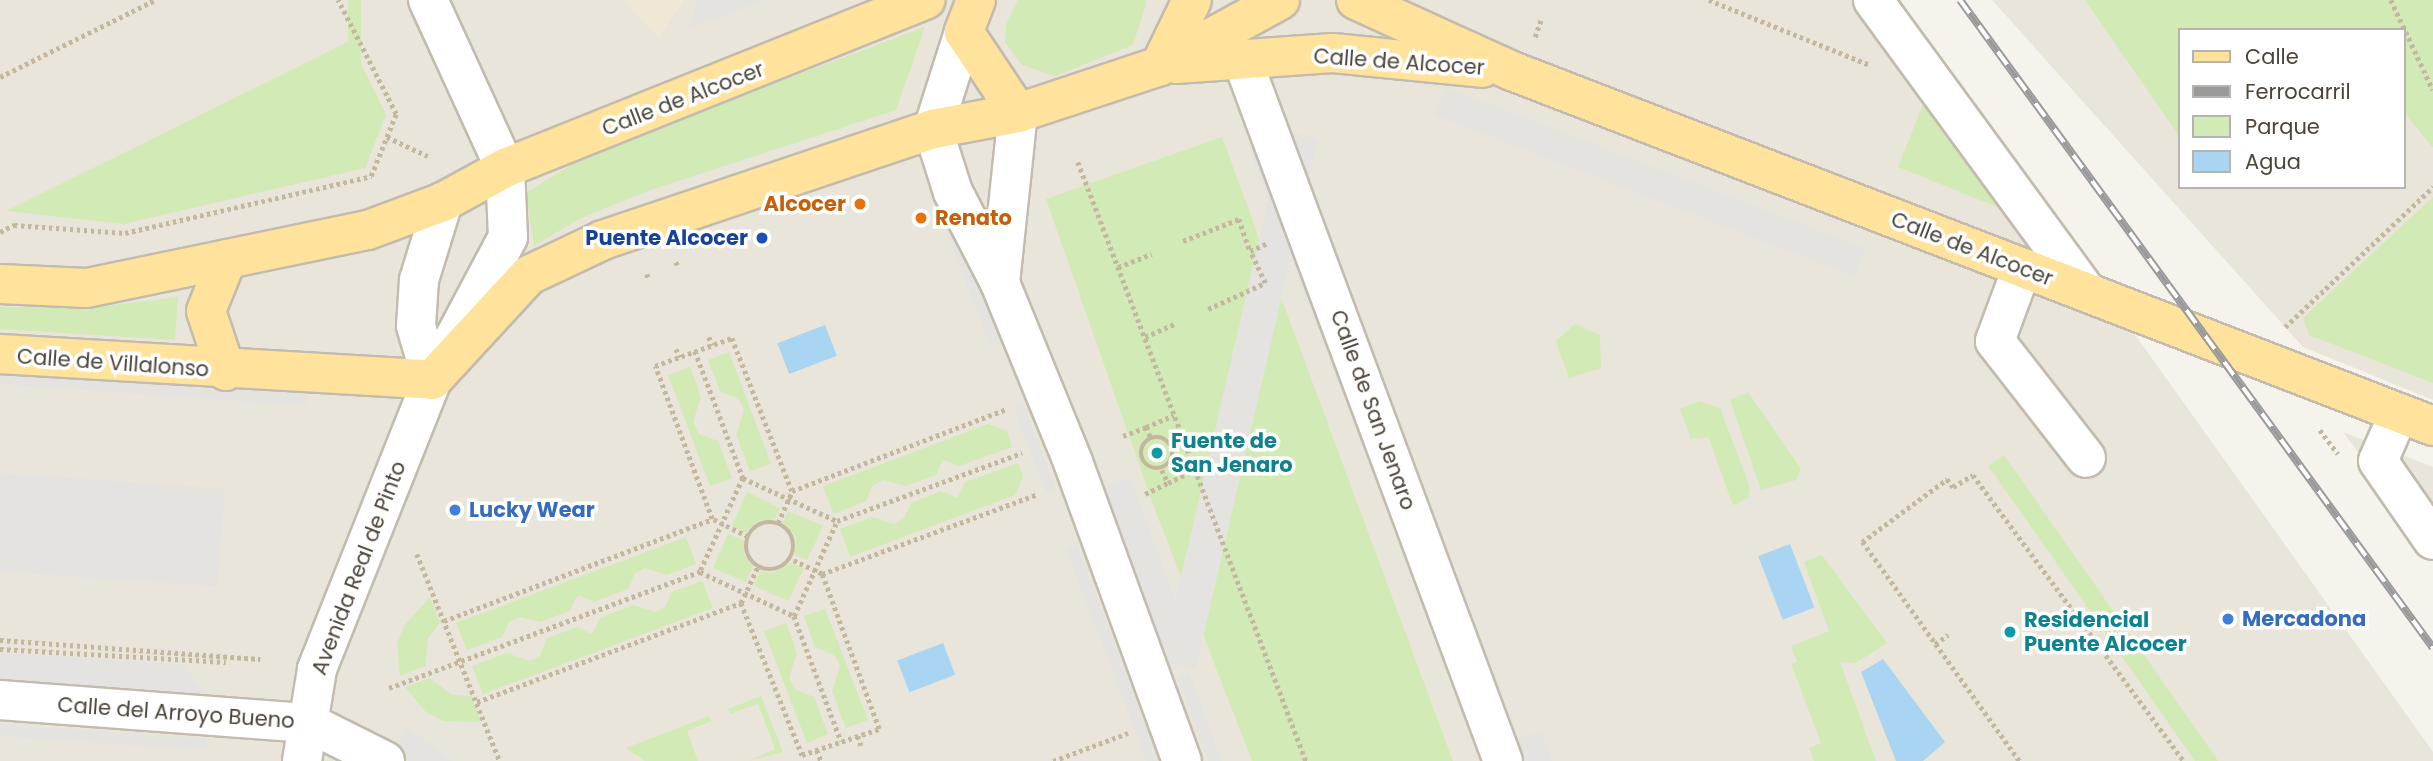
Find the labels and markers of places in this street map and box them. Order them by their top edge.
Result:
place label: Alcocer [764,191,846,217]
marker: Alcocer [852,196,868,212]
place label: Renato [935,205,1012,231]
marker: Renato [913,210,929,226]
place label: Puente Alcocer [585,225,748,251]
marker: Puente Alcocer [754,230,770,246]
place label: Fuente de San Jenaro [1171,428,1293,478]
marker: Fuente de San Jenaro [1149,445,1165,461]
place label: Lucky Wear [469,497,595,523]
marker: Lucky Wear [447,502,463,518]
place label: Mercadona [2242,606,2366,632]
place label: Residencial Puente Alcocer [2024,607,2187,657]
marker: Mercadona [2220,611,2236,627]
marker: Residencial Puente Alcocer [2002,624,2018,640]

